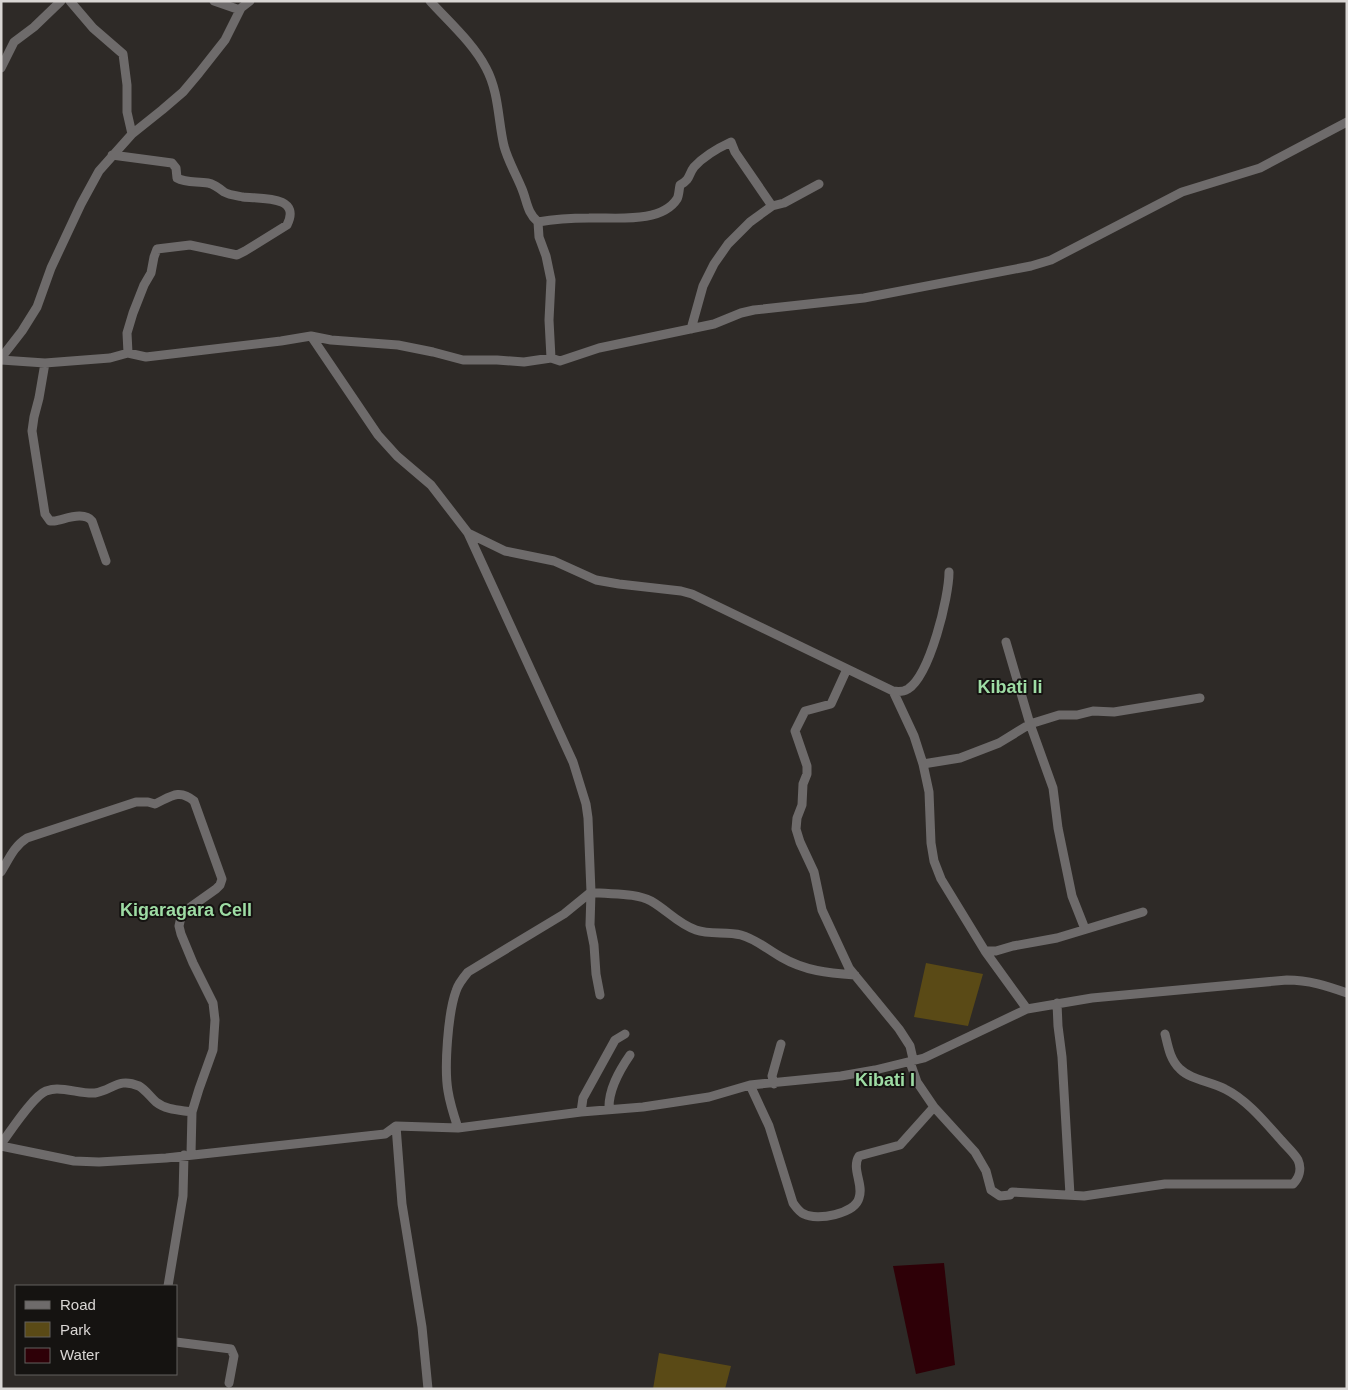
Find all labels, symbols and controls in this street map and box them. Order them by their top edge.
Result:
district label: Kibati Ii [977,677,1043,697]
district label: Kigaragara Cell [120,900,252,920]
district label: Kibati I [855,1070,915,1090]
legend [15,1285,178,1375]
text: Road [60,1296,96,1313]
text: Park [60,1321,91,1338]
text: Water [60,1346,99,1363]

